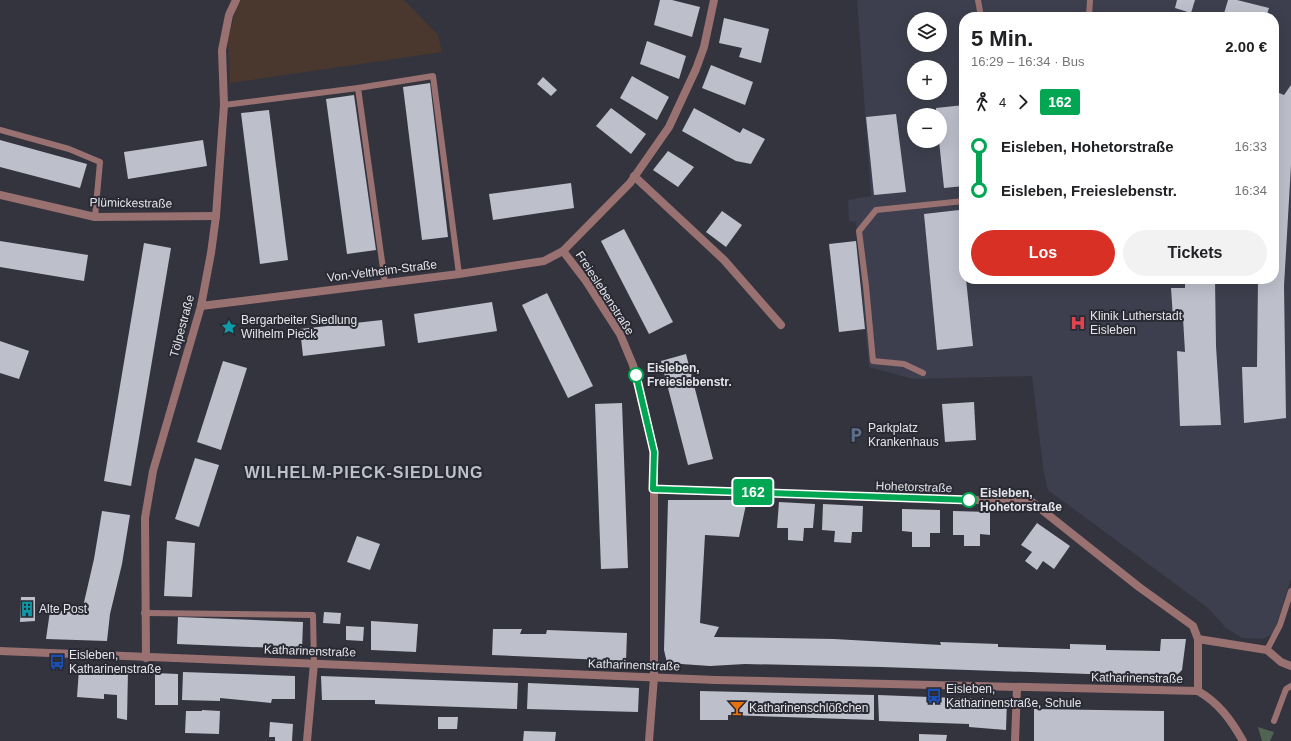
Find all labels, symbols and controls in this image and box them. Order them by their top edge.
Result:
map controls [907,12,947,148]
button: layers [907,12,947,52]
text: 5 Min. [971,26,1033,51]
text: 2.00 € [1225,38,1267,55]
text: 16:29 – 16:34 · Bus [971,54,1084,69]
button: + [907,60,947,100]
icon: walk [971,91,993,113]
icon: forward [1012,91,1034,113]
text: 162 [1048,94,1072,110]
text: 4 [999,95,1006,110]
button: − [907,108,947,148]
text: Eisleben, Hohetorstraße [1001,138,1174,155]
text: 16:33 [1234,139,1267,154]
text: Eisleben, Freieslebenstr. [1001,182,1177,199]
text: 16:34 [1234,183,1267,198]
street label: Plümickestraße [90,195,173,211]
button: Los [971,230,1115,276]
button: Tickets [1123,230,1267,276]
street label: Freieslebenstraße [573,249,637,338]
street label: Von-Veltheim-Straße [326,257,438,285]
street label: Tölpestraße [167,293,197,359]
place label: Klinik Lutherstadt Eisleben [1090,309,1183,337]
place label: Bergarbeiter Siedlung Wilhelm Pieck [241,313,357,341]
hospital icon: Klinik Lutherstadt Eisleben [1069,314,1087,332]
place icon: Bergarbeiter Siedlung Wilhelm Pieck [220,318,238,336]
place label: Eisleben, Freieslebenstr. [647,361,732,389]
marker: Eisleben, Freieslebenstr. [628,367,644,383]
place label: Parkplatz Krankenhaus [868,421,939,449]
parking icon: Parkplatz Krankenhaus [847,426,865,444]
district label: WILHELM-PIECK-SIEDLUNG [245,464,483,481]
line badge: 162 [730,479,776,505]
street label: Hohetorstraße [875,479,953,495]
text: 162 [741,484,765,500]
place label: Eisleben, Hohetorstraße [980,486,1062,514]
marker: Eisleben, Hohetorstraße [961,492,977,508]
building icon: Alte Post [18,600,36,618]
place label: Alte Post [39,602,88,616]
street label: Katharinenstraße [264,642,357,660]
place label: Eisleben, Katharinenstraße [69,648,161,676]
bus stop icon: Eisleben, Katharinenstraße [48,653,66,671]
street label: Katharinenstraße [588,656,681,674]
street label: Katharinenstraße [1091,670,1183,686]
place label: Eisleben, Katharinenstraße, Schule [946,682,1082,710]
bus stop icon: Eisleben, Katharinenstraße, Schule [925,687,943,705]
bar icon: Katharinenschlößchen [728,699,746,717]
place label: Katharinenschlößchen [749,701,868,715]

